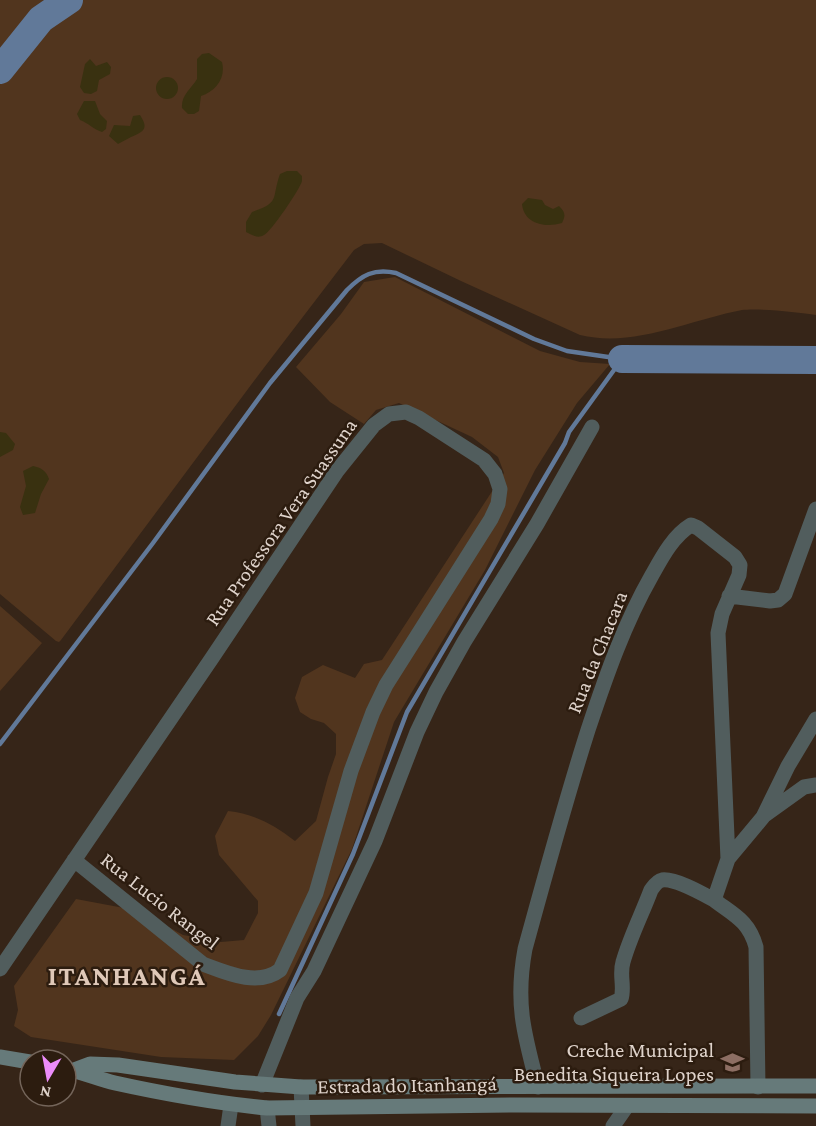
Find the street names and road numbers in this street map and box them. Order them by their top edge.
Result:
street label: Rua Professora Vera Suassuna [200,414,362,630]
street label: Rua da Chacara [562,587,632,717]
street label: Rua Lucio Rangel [96,847,224,955]
street label: Estrada do Itanhangá [317,1071,497,1099]

